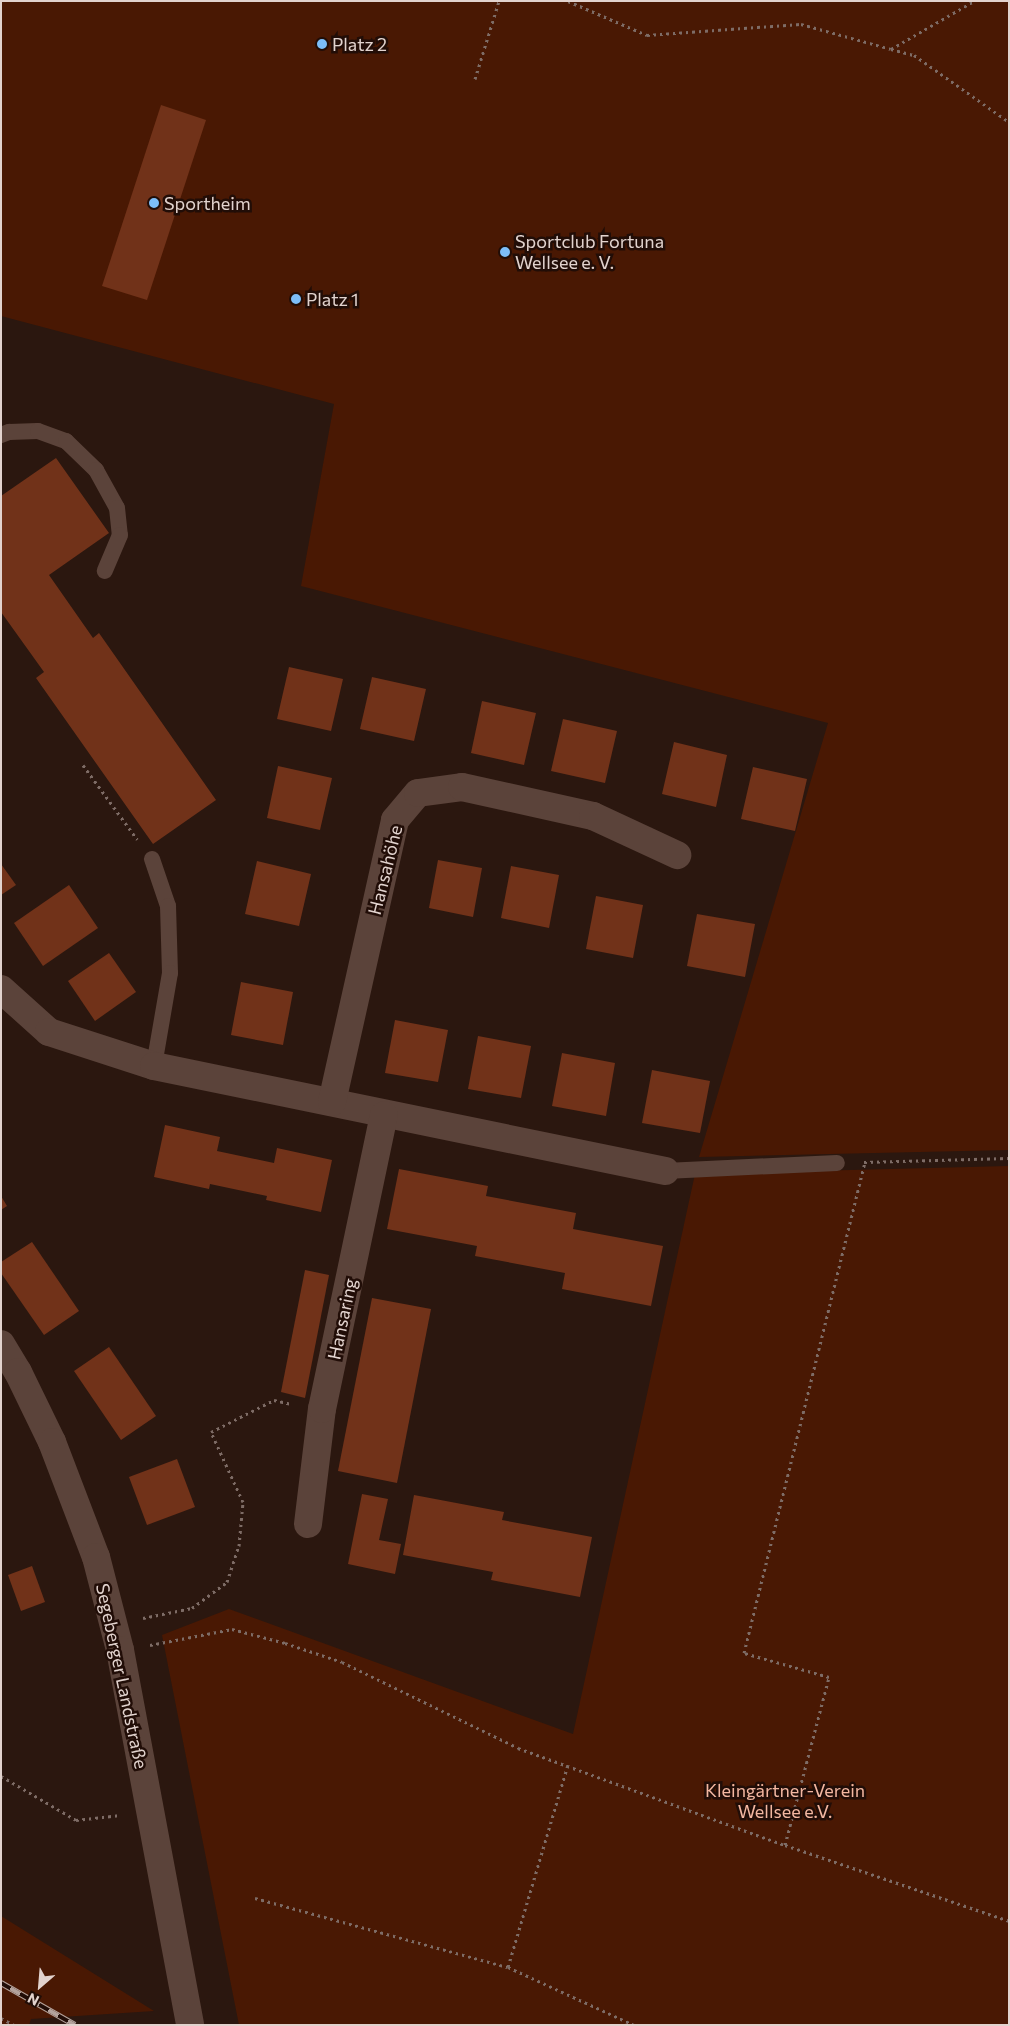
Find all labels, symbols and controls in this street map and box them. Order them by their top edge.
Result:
place label: Platz 2 [332,33,387,55]
marker: Platz 2 [316,38,328,50]
place label: Sportheim [164,192,251,214]
marker: Sportheim [148,197,160,209]
place label: Sportclub Fortuna Wellsee e. V. [515,231,664,274]
marker: Sportclub Fortuna Wellsee e. V. [499,246,511,258]
place label: Platz 1 [306,288,359,310]
marker: Platz 1 [290,293,302,305]
street label: Hansahöhe [363,823,407,917]
street label: Hansaring [323,1276,361,1362]
street label: Segeberger Landstraße [92,1581,152,1771]
park label: Kleingärtner-Verein Wellsee e.V. [705,1780,865,1822]
north arrow [15,1961,65,2011]
text: N [24,1990,41,2010]

